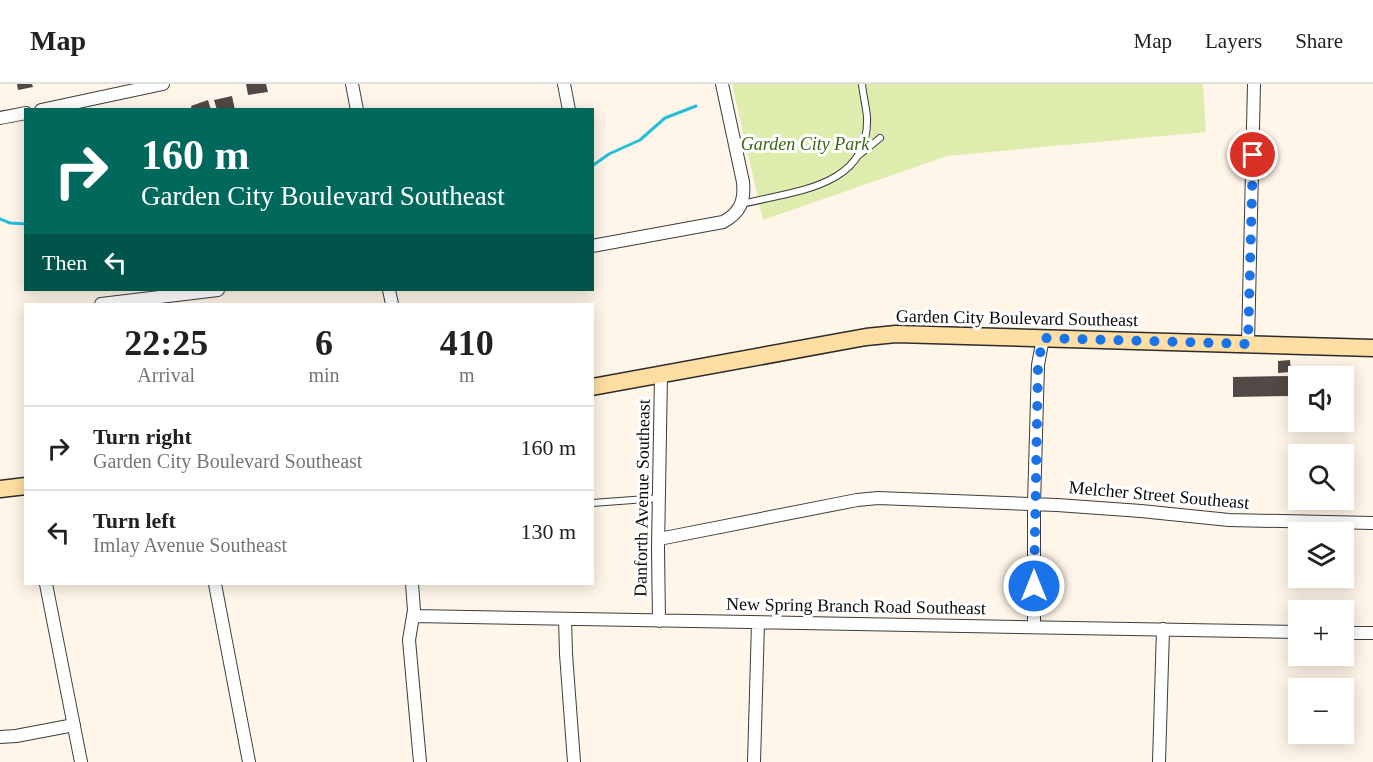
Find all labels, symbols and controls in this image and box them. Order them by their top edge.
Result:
text: Map [30,25,86,56]
text: Map [1134,29,1172,53]
text: Layers [1205,29,1262,53]
text: Share [1295,29,1343,53]
pin [1227,129,1278,180]
icon: right [42,132,120,210]
text: 160 m [141,132,250,178]
park label: Garden City Park [741,134,870,154]
icon: arrive [1236,138,1269,171]
text: Garden City Boulevard Southeast [141,181,505,211]
icon: left [99,246,132,279]
text: Then [42,250,87,275]
street label: Garden City Boulevard Southeast [896,306,1138,330]
text: 22:25 [124,323,208,363]
text: 6 [315,323,333,363]
text: 410 [440,323,494,363]
text: Arrival [137,364,195,386]
text: min [308,364,340,386]
text: m [459,364,475,386]
map controls [1288,366,1354,744]
button: sound [1288,366,1354,432]
street label: Danforth Avenue Southeast [630,399,654,597]
text: Turn right [93,424,192,449]
icon: right [42,432,75,465]
text: 160 m [520,435,576,460]
button: search [1288,444,1354,510]
text: Garden City Boulevard Southeast [93,450,362,472]
street label: Melcher Street Southeast [1068,477,1250,513]
text: Turn left [93,508,176,533]
icon: left [42,516,75,549]
text: 130 m [520,519,576,544]
button: layers [1288,522,1354,588]
text: Imlay Avenue Southeast [93,534,287,556]
position arrow [1002,554,1066,618]
street label: New Spring Branch Road Southeast [726,594,986,618]
button: + [1288,600,1354,666]
button: − [1288,678,1354,744]

